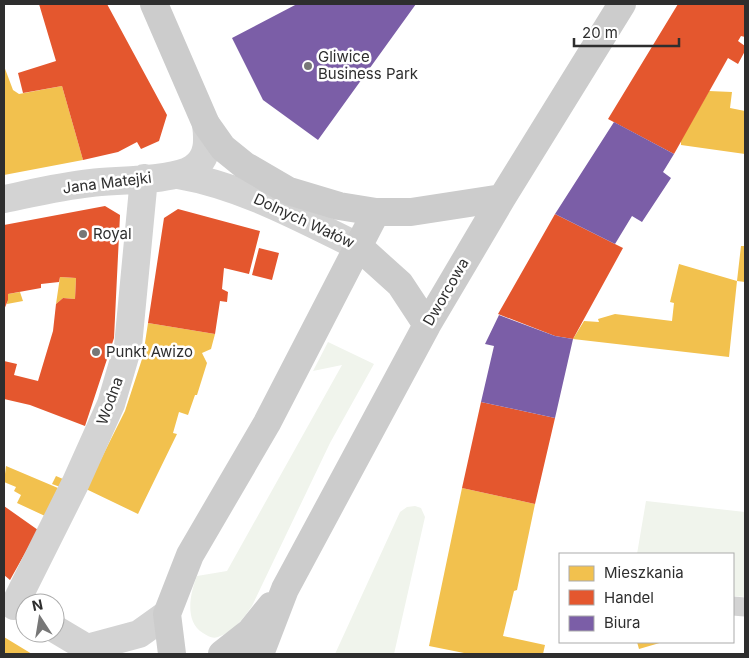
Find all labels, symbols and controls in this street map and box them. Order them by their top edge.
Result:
scale bar [574,15,679,47]
text: 20 m [582,23,618,42]
place label: Gliwice Business Park [318,47,419,83]
marker: Gliwice Business Park [302,60,314,72]
street label: Jana Matejki [61,168,152,197]
street label: Dolnych Wałów [251,189,358,252]
place label: Royal [93,224,132,243]
marker: Royal [77,228,89,240]
street label: Dworcowa [419,254,473,329]
place label: Punkt Awizo [106,342,193,361]
marker: Punkt Awizo [90,346,102,358]
street label: Wodna [92,374,127,427]
legend [559,553,734,643]
text: Mieszkania [604,563,684,582]
text: Handel [604,588,654,607]
north arrow [15,593,65,643]
text: N [30,595,44,614]
text: Biura [604,613,640,632]

